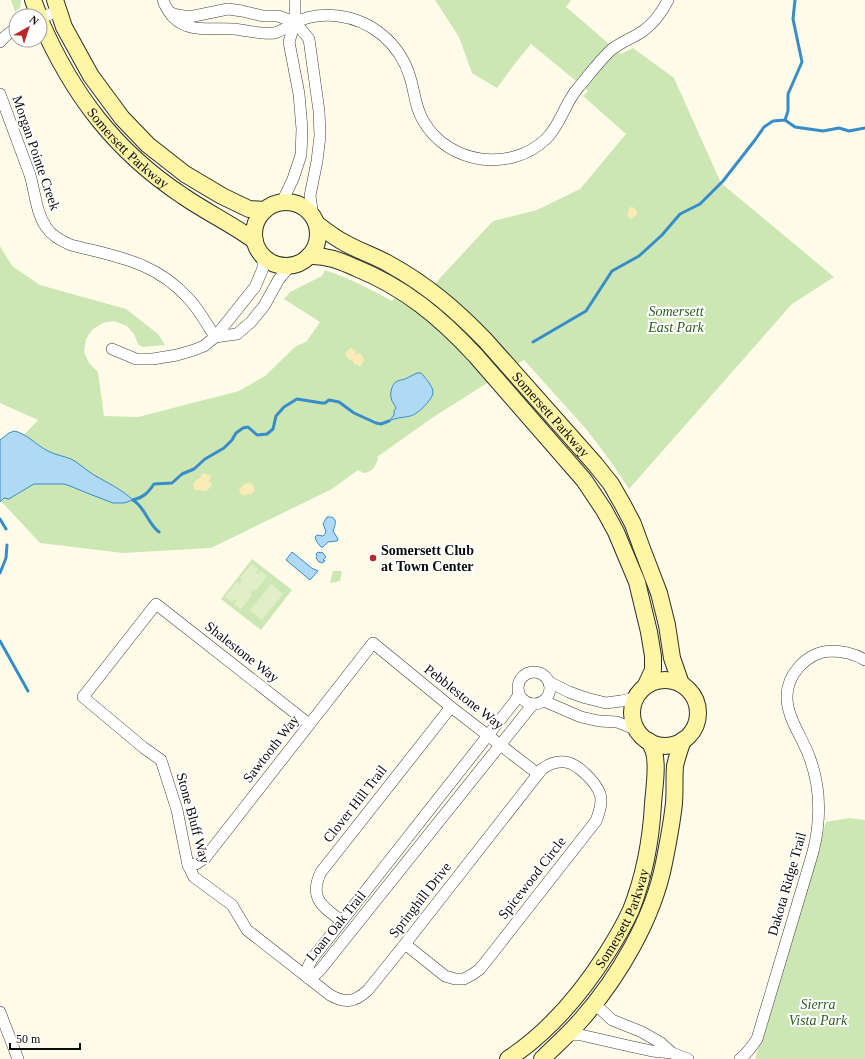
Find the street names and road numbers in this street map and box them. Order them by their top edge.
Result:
street label: Morgan Pointe Creek [9,94,63,212]
street label: Somersett Parkway [85,105,172,191]
street label: Somersett Parkway [509,369,593,460]
street label: Shalestone Way [202,619,282,685]
street label: Pebblestone Way [421,661,507,733]
street label: Sawtooth Way [240,712,302,786]
street label: Clover Hill Trail [320,763,390,845]
street label: Stone Bluff Way [174,771,212,865]
street label: Dakota Ridge Trail [765,830,809,938]
street label: Spicewood Circle [495,834,569,922]
street label: Springhill Drive [386,859,454,941]
street label: Somersett Parkway [592,867,651,971]
street label: Loan Oak Trail [303,888,369,964]

